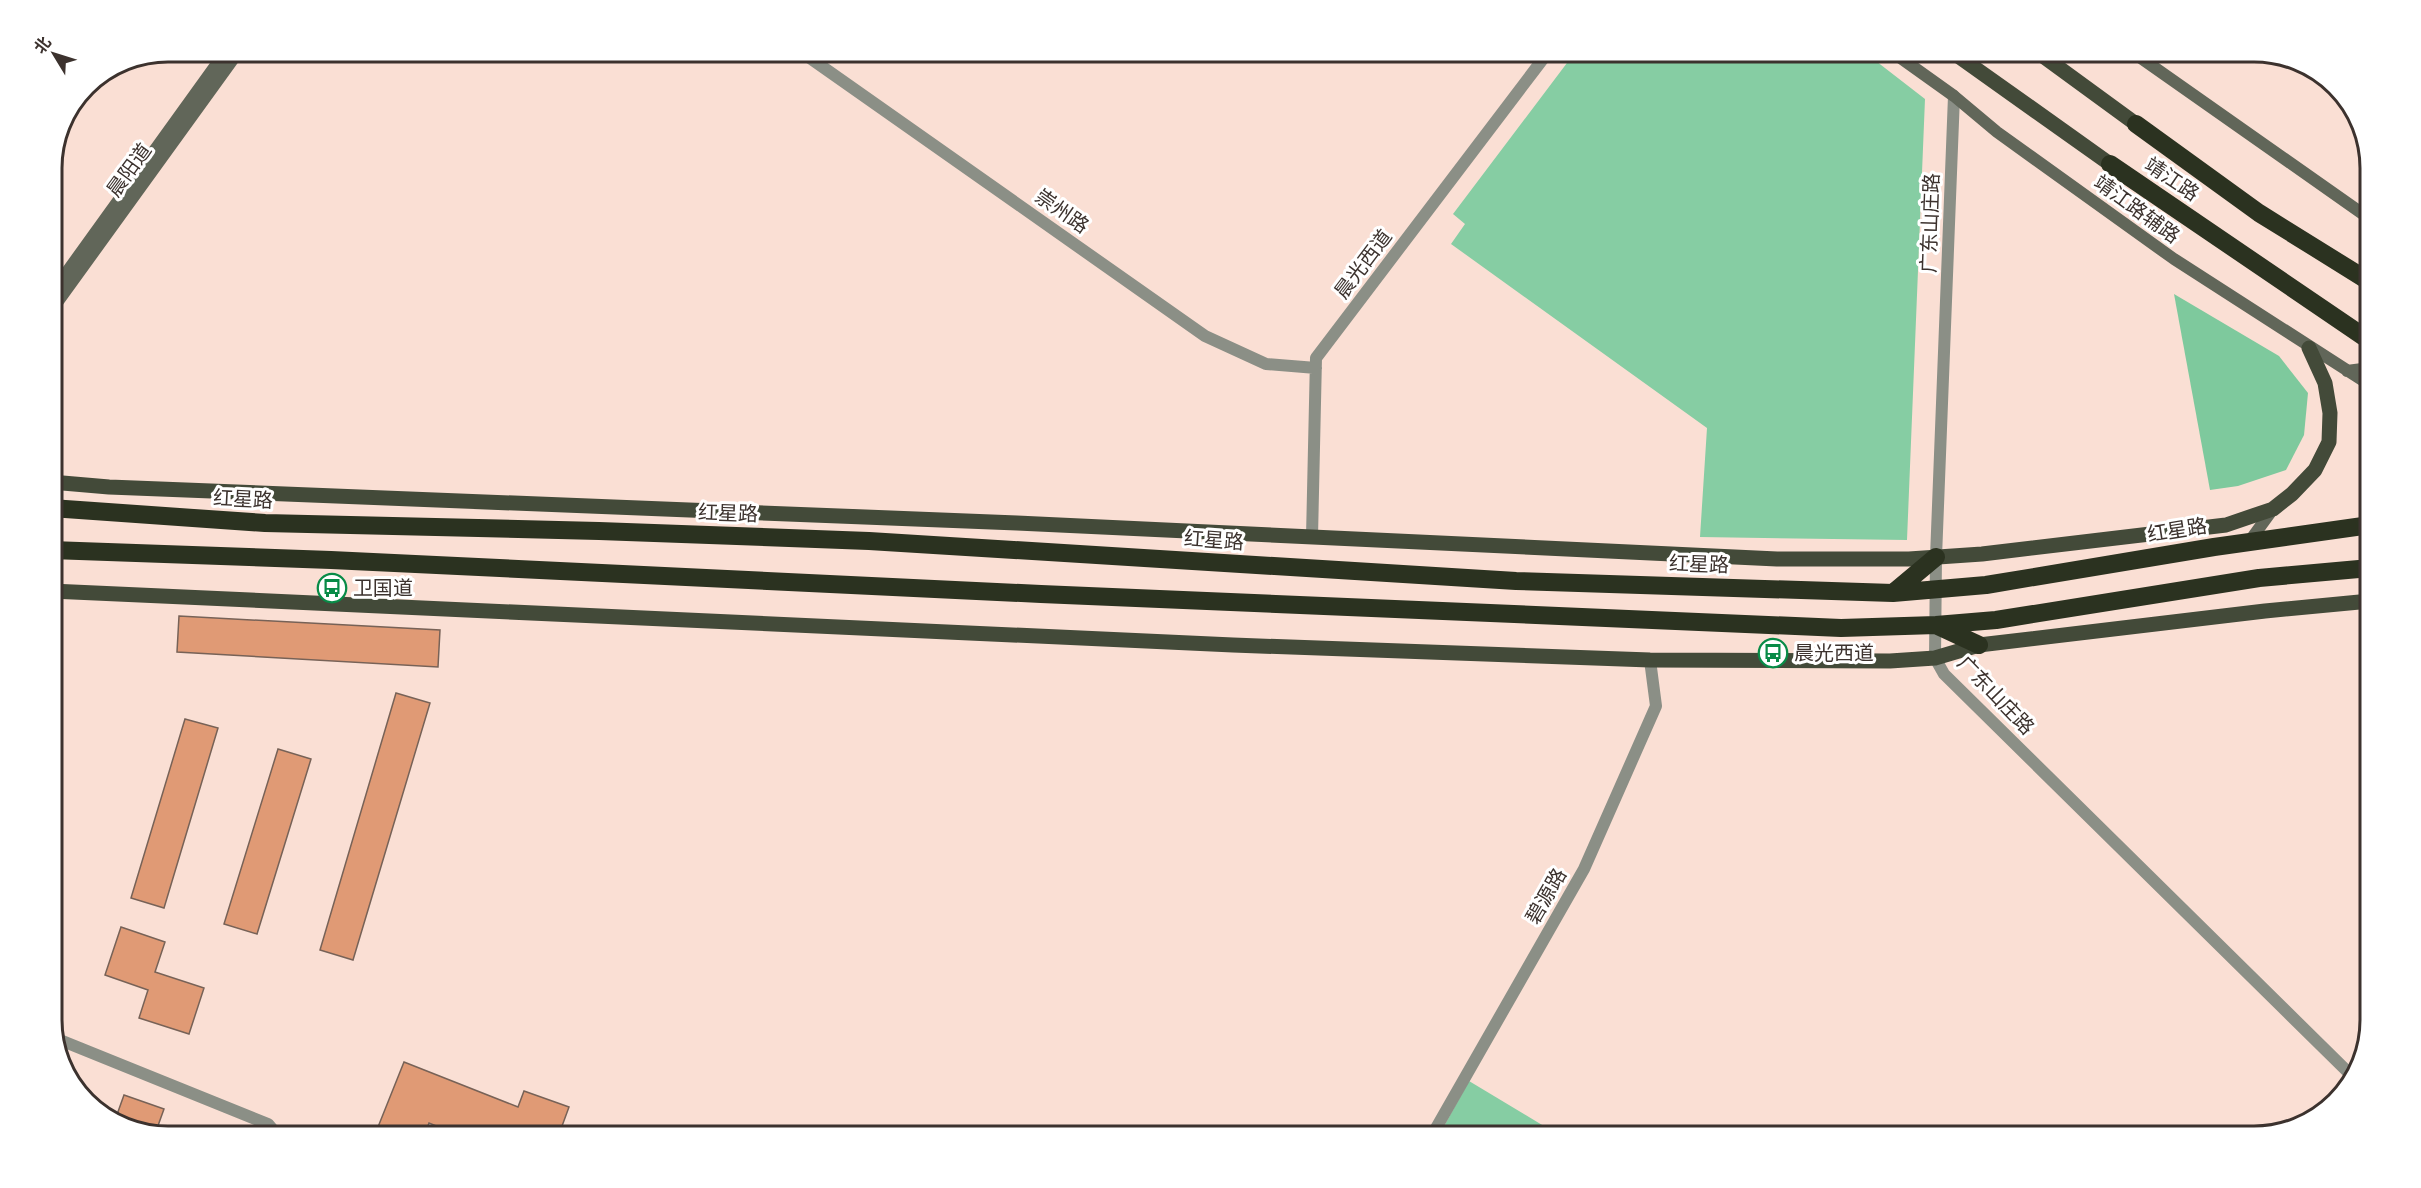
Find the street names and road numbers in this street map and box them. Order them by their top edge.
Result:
street label: 晨阳道 [102,139,156,201]
street label: 靖江路 [2140,152,2204,206]
street label: 靖江路辅路 [2089,170,2185,248]
street label: 广东山庄路 [1916,173,1944,273]
street label: 崇州路 [1031,184,1093,238]
street label: 晨光西道 [1329,225,1397,303]
street label: 红星路 [212,485,274,513]
street label: 红星路 [698,500,758,526]
street label: 红星路 [2145,513,2209,547]
street label: 红星路 [1183,526,1245,554]
street label: 红星路 [1669,551,1729,577]
street label: 广东山庄路 [1953,651,2039,739]
street label: 碧源路 [1521,864,1571,928]

